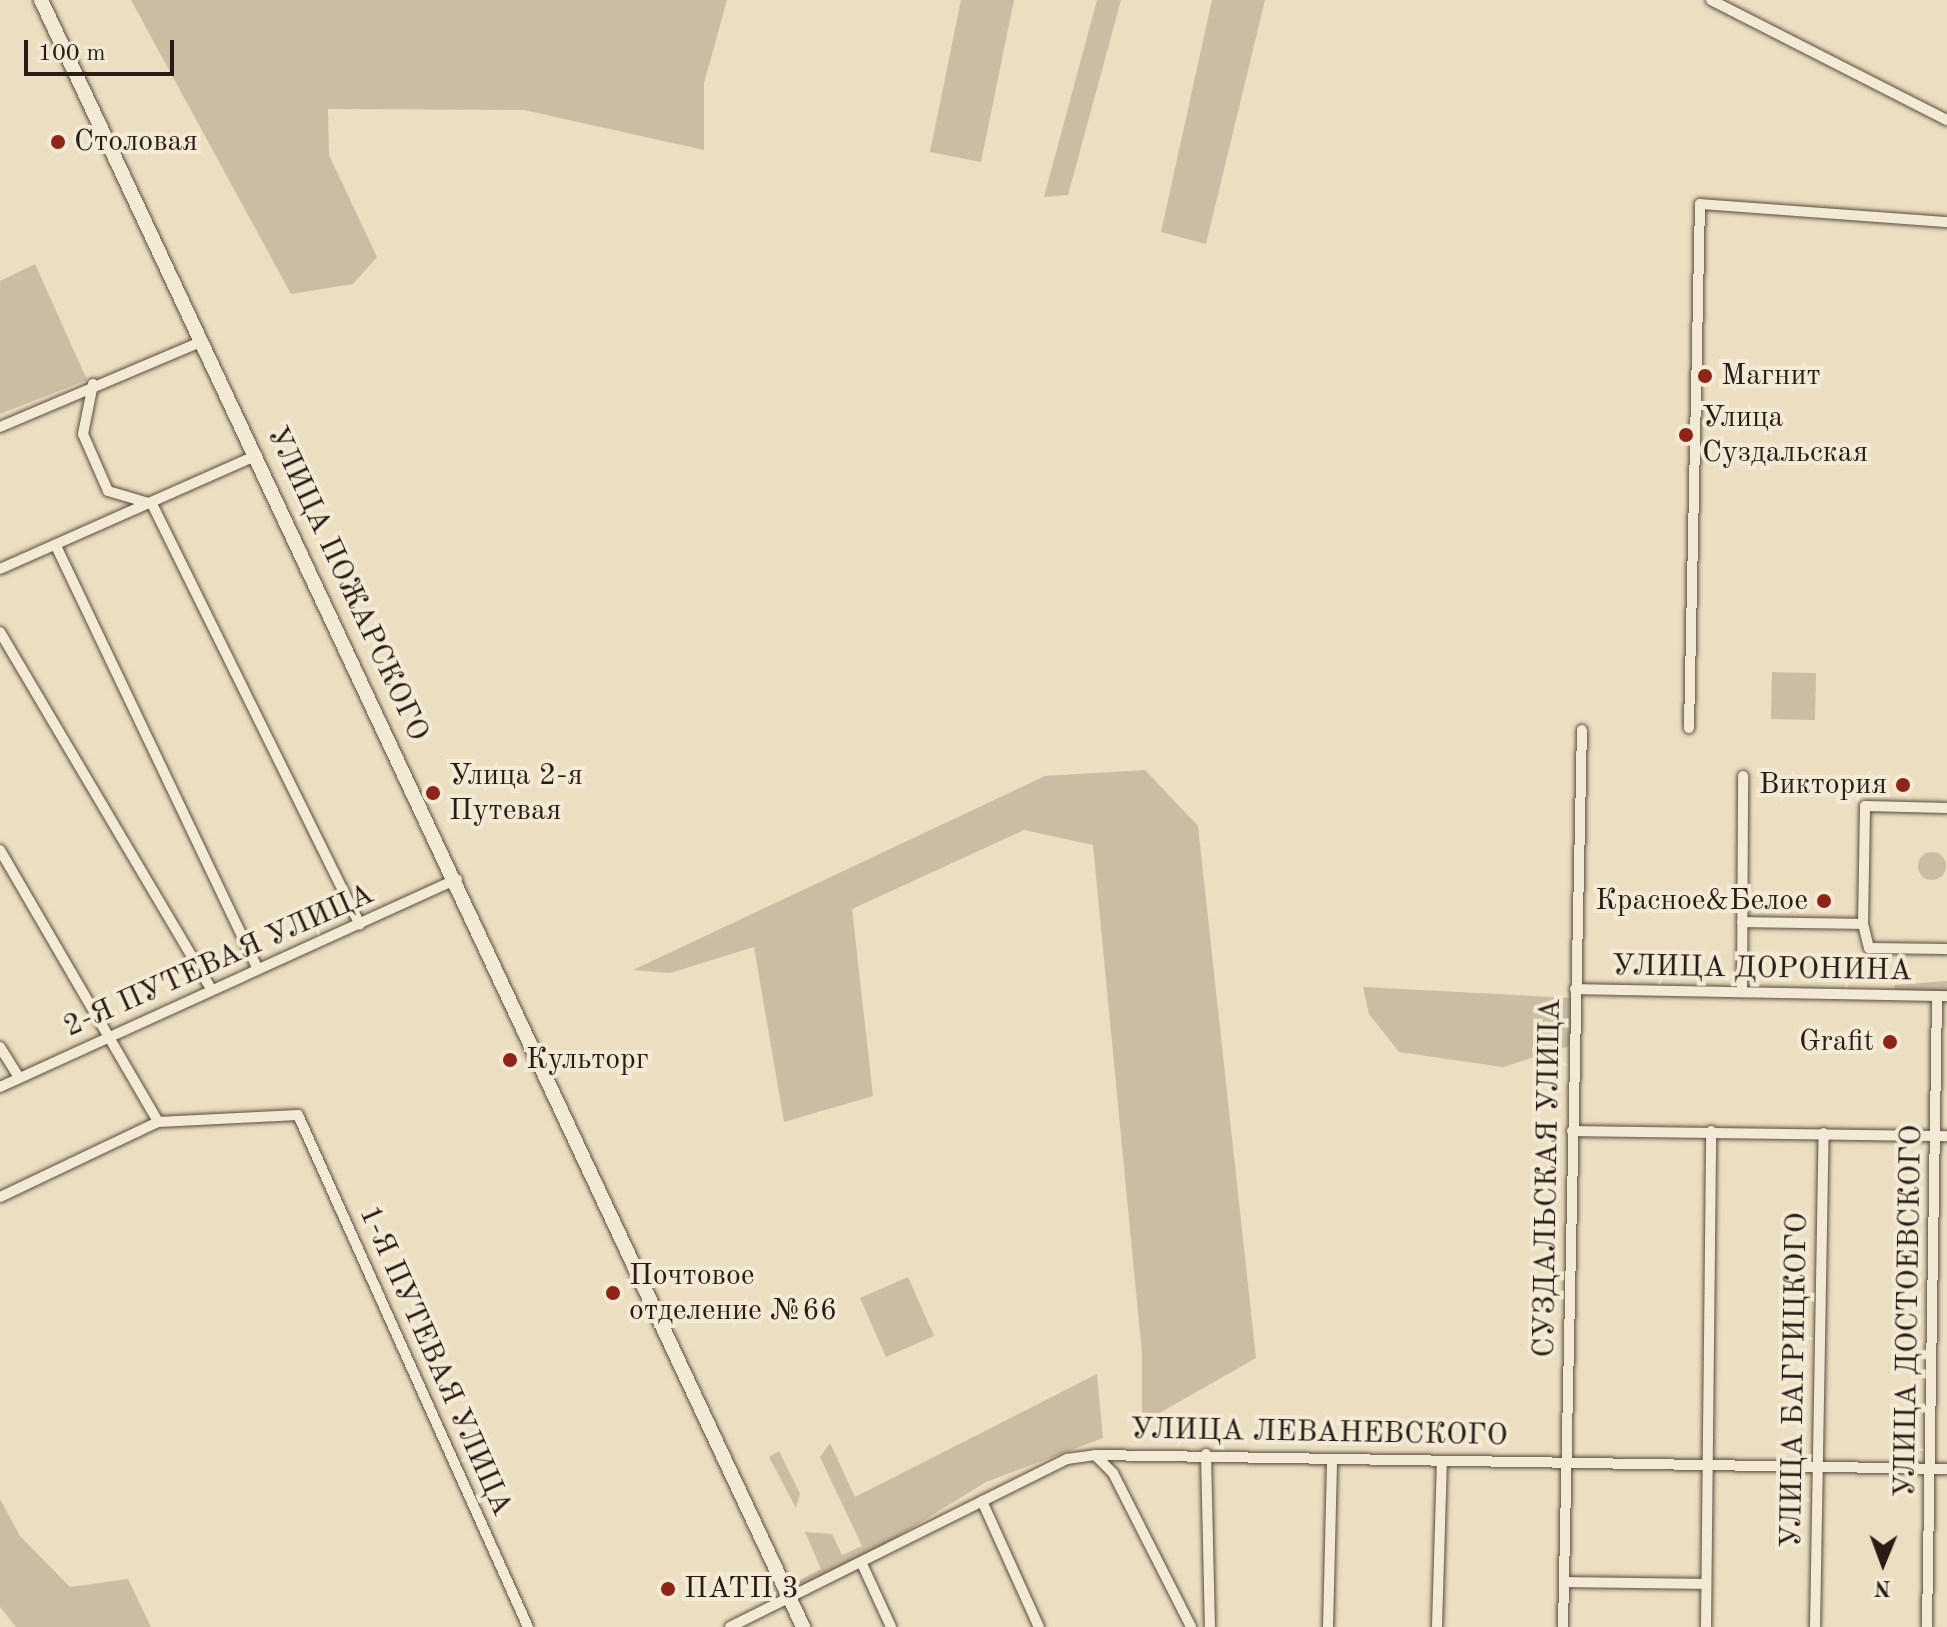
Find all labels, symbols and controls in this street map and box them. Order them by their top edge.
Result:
scale bar [28,24,178,74]
text: 100 m [38,42,106,66]
place label: Столовая [74,124,198,160]
marker: Столовая [49,133,67,151]
place label: Магнит [1721,358,1821,394]
marker: Магнит [1696,367,1714,385]
place label: Улица Суздальская [1702,400,1868,470]
street label: УЛИЦА ПОЖАРСКОГО [258,421,436,747]
marker: Улица Суздальская [1677,426,1695,444]
place label: Улица 2-я Путевая [449,758,583,828]
place label: Виктория [1759,767,1887,803]
marker: Виктория [1894,776,1912,794]
marker: Улица 2-я Путевая [424,784,442,802]
street label: 2-Я ПУТЕВАЯ УЛИЦА [58,876,380,1046]
place label: Красное&Белое [1595,883,1808,919]
marker: Красное&Белое [1815,892,1833,910]
street label: УЛИЦА ДОРОНИНА [1612,948,1912,990]
street label: СУЗДАЛЬСКАЯ УЛИЦА [1527,998,1569,1358]
place label: Grafit [1799,1024,1874,1060]
marker: Grafit [1881,1033,1899,1051]
place label: Культорг [526,1042,649,1078]
marker: Культорг [501,1051,519,1069]
street label: УЛИЦА ДОСТОЕВСКОГО [1888,1124,1930,1498]
street label: 1-Я ПУТЕВАЯ УЛИЦА [350,1200,520,1522]
street label: УЛИЦА БАГРИЦКОГО [1774,1212,1816,1548]
place label: Почтовое отделение №66 [629,1258,837,1328]
marker: Почтовое отделение №66 [604,1284,622,1302]
street label: УЛИЦА ЛЕВАНЕВСКОГО [1130,1412,1508,1454]
north arrow [1843,1523,1923,1603]
place label: ПАТП 3 [684,1571,799,1607]
text: N [1874,1576,1891,1598]
marker: ПАТП 3 [659,1580,677,1598]

